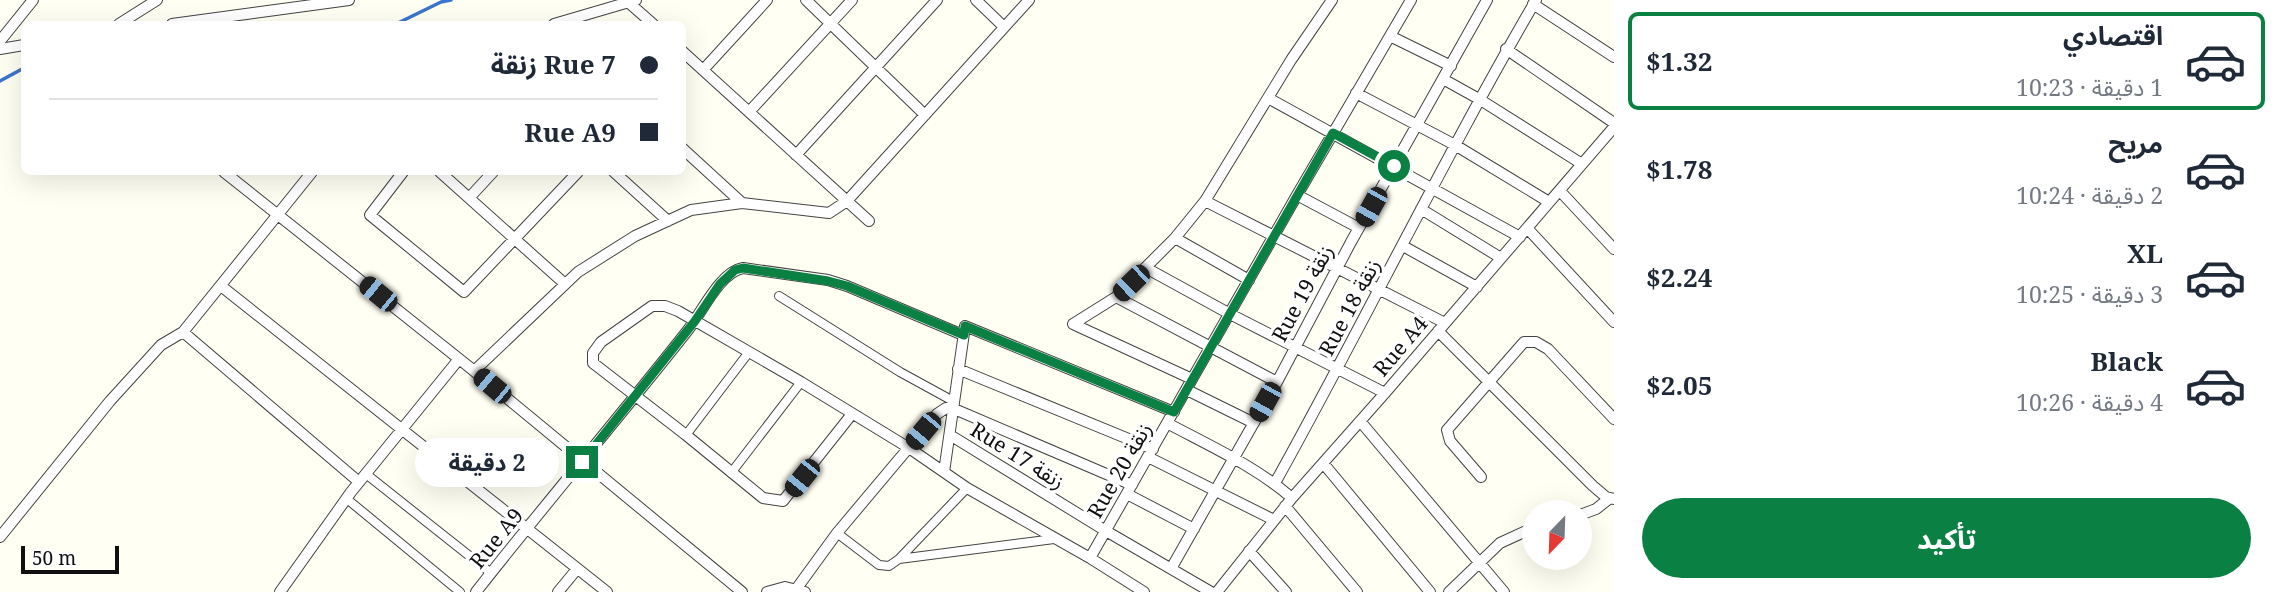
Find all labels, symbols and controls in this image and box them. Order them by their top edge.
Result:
text: اقتصادي [2063,17,2163,53]
icon: car [2184,30,2247,93]
text: $1.32 [1646,43,1712,79]
text: Rue 7 زنقة [491,46,616,82]
text: 1 دقيقة · 10:23 [2016,71,2163,103]
text: Rue A9 [524,114,616,150]
text: مريح [2108,125,2163,161]
icon: car [2184,138,2247,201]
route start [1378,150,1410,182]
text: $1.78 [1646,151,1712,187]
text: 2 دقيقة · 10:24 [2016,179,2163,211]
car [1352,184,1391,230]
text: XL [2127,235,2163,271]
street label: Rue 19 زنقة [1265,240,1339,346]
icon: car [2184,246,2247,309]
street label: Rue 18 زنقة [1312,254,1386,360]
text: $2.24 [1646,259,1712,295]
car [1109,261,1154,305]
car [356,273,401,315]
text: 3 دقيقة · 10:25 [2016,278,2163,310]
street label: Rue A4 [1367,310,1433,382]
text: Black [2091,343,2163,379]
icon: car [2184,354,2247,417]
car [470,364,515,408]
text: $2.05 [1646,367,1712,403]
car [1246,379,1285,425]
text: 4 دقيقة · 10:26 [2016,386,2163,418]
car [902,408,945,454]
street label: Rue 17 زنقة [966,415,1070,495]
street label: Rue 20 زنقة [1080,417,1158,523]
callout: 2 دقيقة [414,438,558,486]
text: 2 دقيقة [449,446,525,478]
route end [566,446,598,478]
car [781,455,824,501]
button: تأكيد [1642,498,2251,578]
north arrow [1522,500,1592,570]
map controls [1522,500,1592,570]
street label: Rue A9 [463,502,529,574]
scale bar [21,543,119,575]
text: 50 m [32,545,76,571]

